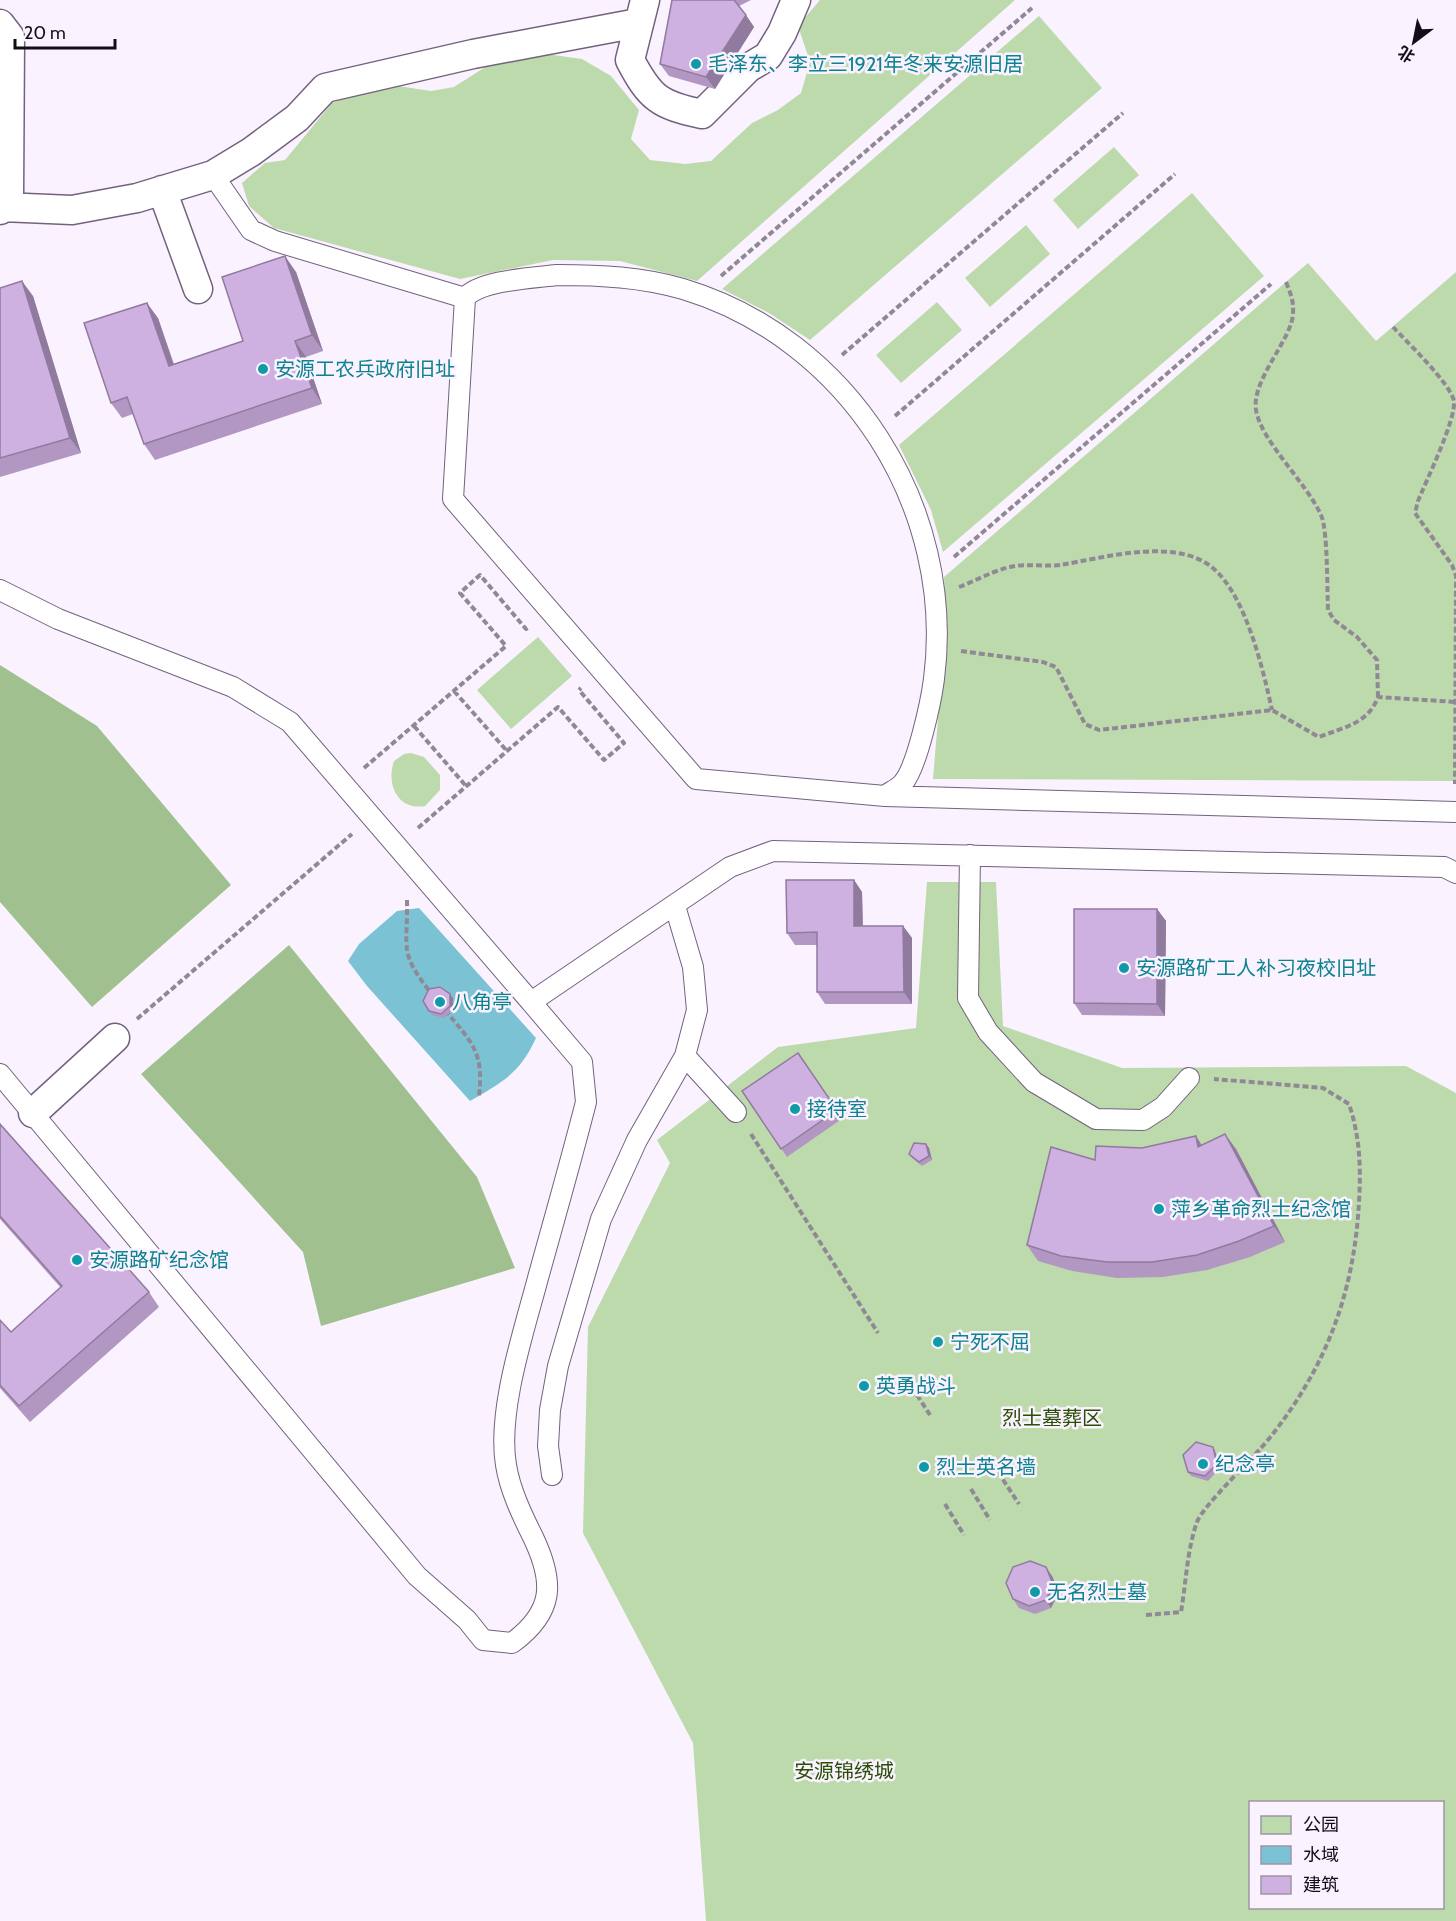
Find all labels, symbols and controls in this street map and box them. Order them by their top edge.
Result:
scale bar [15,12,116,50]
north arrow [1384,12,1444,72]
text: 20 m [24,22,66,44]
text: 北 [1394,42,1418,67]
place label: 毛泽东、李立三1921年冬来安源旧居 [708,52,1023,76]
marker: 毛泽东、李立三1921年冬来安源旧居 [689,57,703,71]
place label: 安源工农兵政府旧址 [275,357,455,381]
marker: 安源工农兵政府旧址 [256,362,270,376]
place label: 安源路矿工人补习夜校旧址 [1136,956,1376,980]
marker: 安源路矿工人补习夜校旧址 [1117,961,1131,975]
place label: 八角亭 [452,990,512,1014]
marker: 八角亭 [433,995,447,1009]
place label: 接待室 [807,1097,867,1121]
marker: 接待室 [788,1102,802,1116]
place label: 萍乡革命烈士纪念馆 [1171,1197,1351,1221]
marker: 萍乡革命烈士纪念馆 [1152,1202,1166,1216]
place label: 安源路矿纪念馆 [89,1248,229,1272]
marker: 安源路矿纪念馆 [70,1253,84,1267]
place label: 宁死不屈 [950,1330,1030,1354]
marker: 宁死不屈 [931,1335,945,1349]
place label: 英勇战斗 [876,1374,956,1398]
marker: 英勇战斗 [857,1379,871,1393]
park label: 烈士墓葬区 [1002,1406,1102,1430]
place label: 纪念亭 [1215,1452,1275,1476]
place label: 烈士英名墙 [936,1455,1036,1479]
marker: 纪念亭 [1196,1457,1210,1471]
marker: 烈士英名墙 [917,1460,931,1474]
place label: 无名烈士墓 [1047,1580,1147,1604]
marker: 无名烈士墓 [1028,1585,1042,1599]
park label: 安源锦绣城 [794,1759,894,1783]
legend [1249,1801,1444,1909]
text: 公园 [1303,1814,1339,1836]
text: 水域 [1303,1844,1339,1866]
text: 建筑 [1303,1874,1339,1896]

